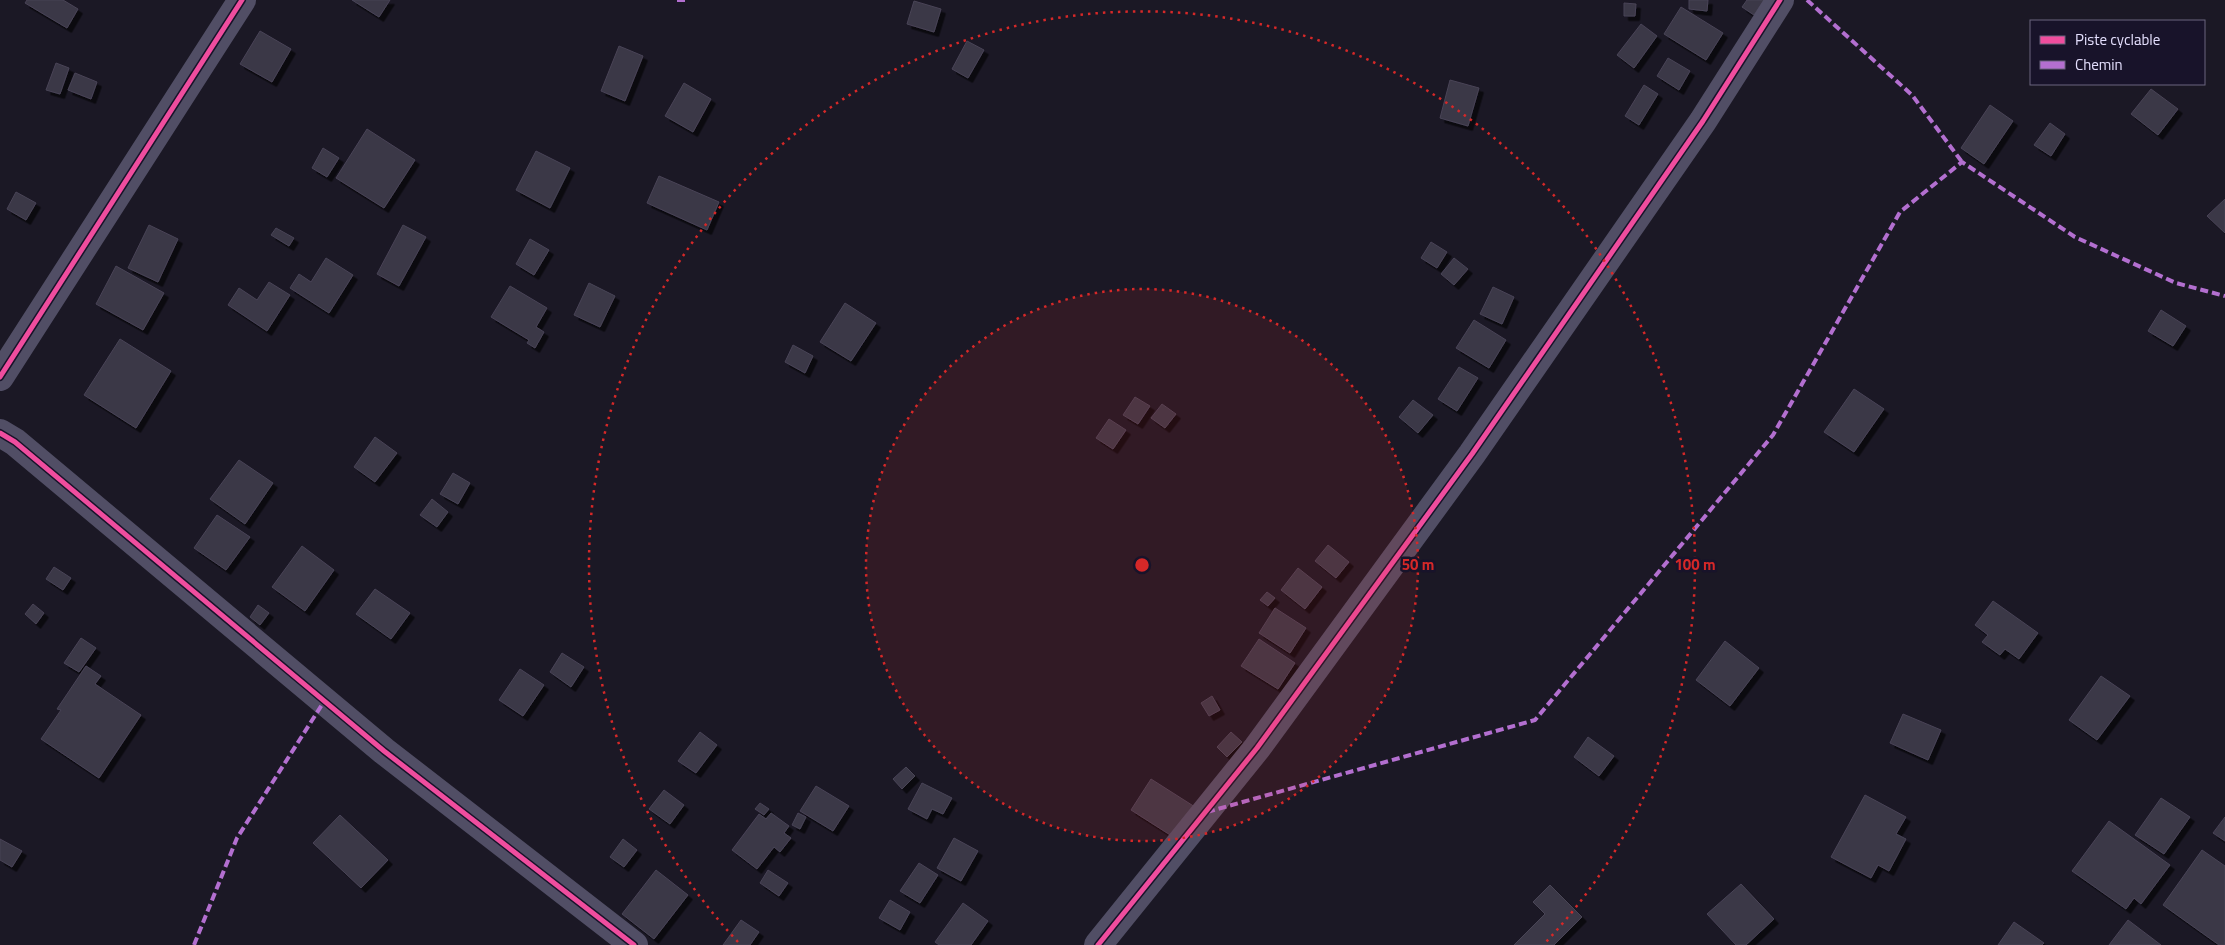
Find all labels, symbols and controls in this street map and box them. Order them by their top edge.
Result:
legend [2030,20,2205,85]
text: Piste cyclable [2075,28,2160,51]
text: Chemin [2075,53,2123,76]
text: 50 m [1402,553,1434,576]
text: 100 m [1674,553,1716,576]
centre of rings [1133,556,1151,574]

